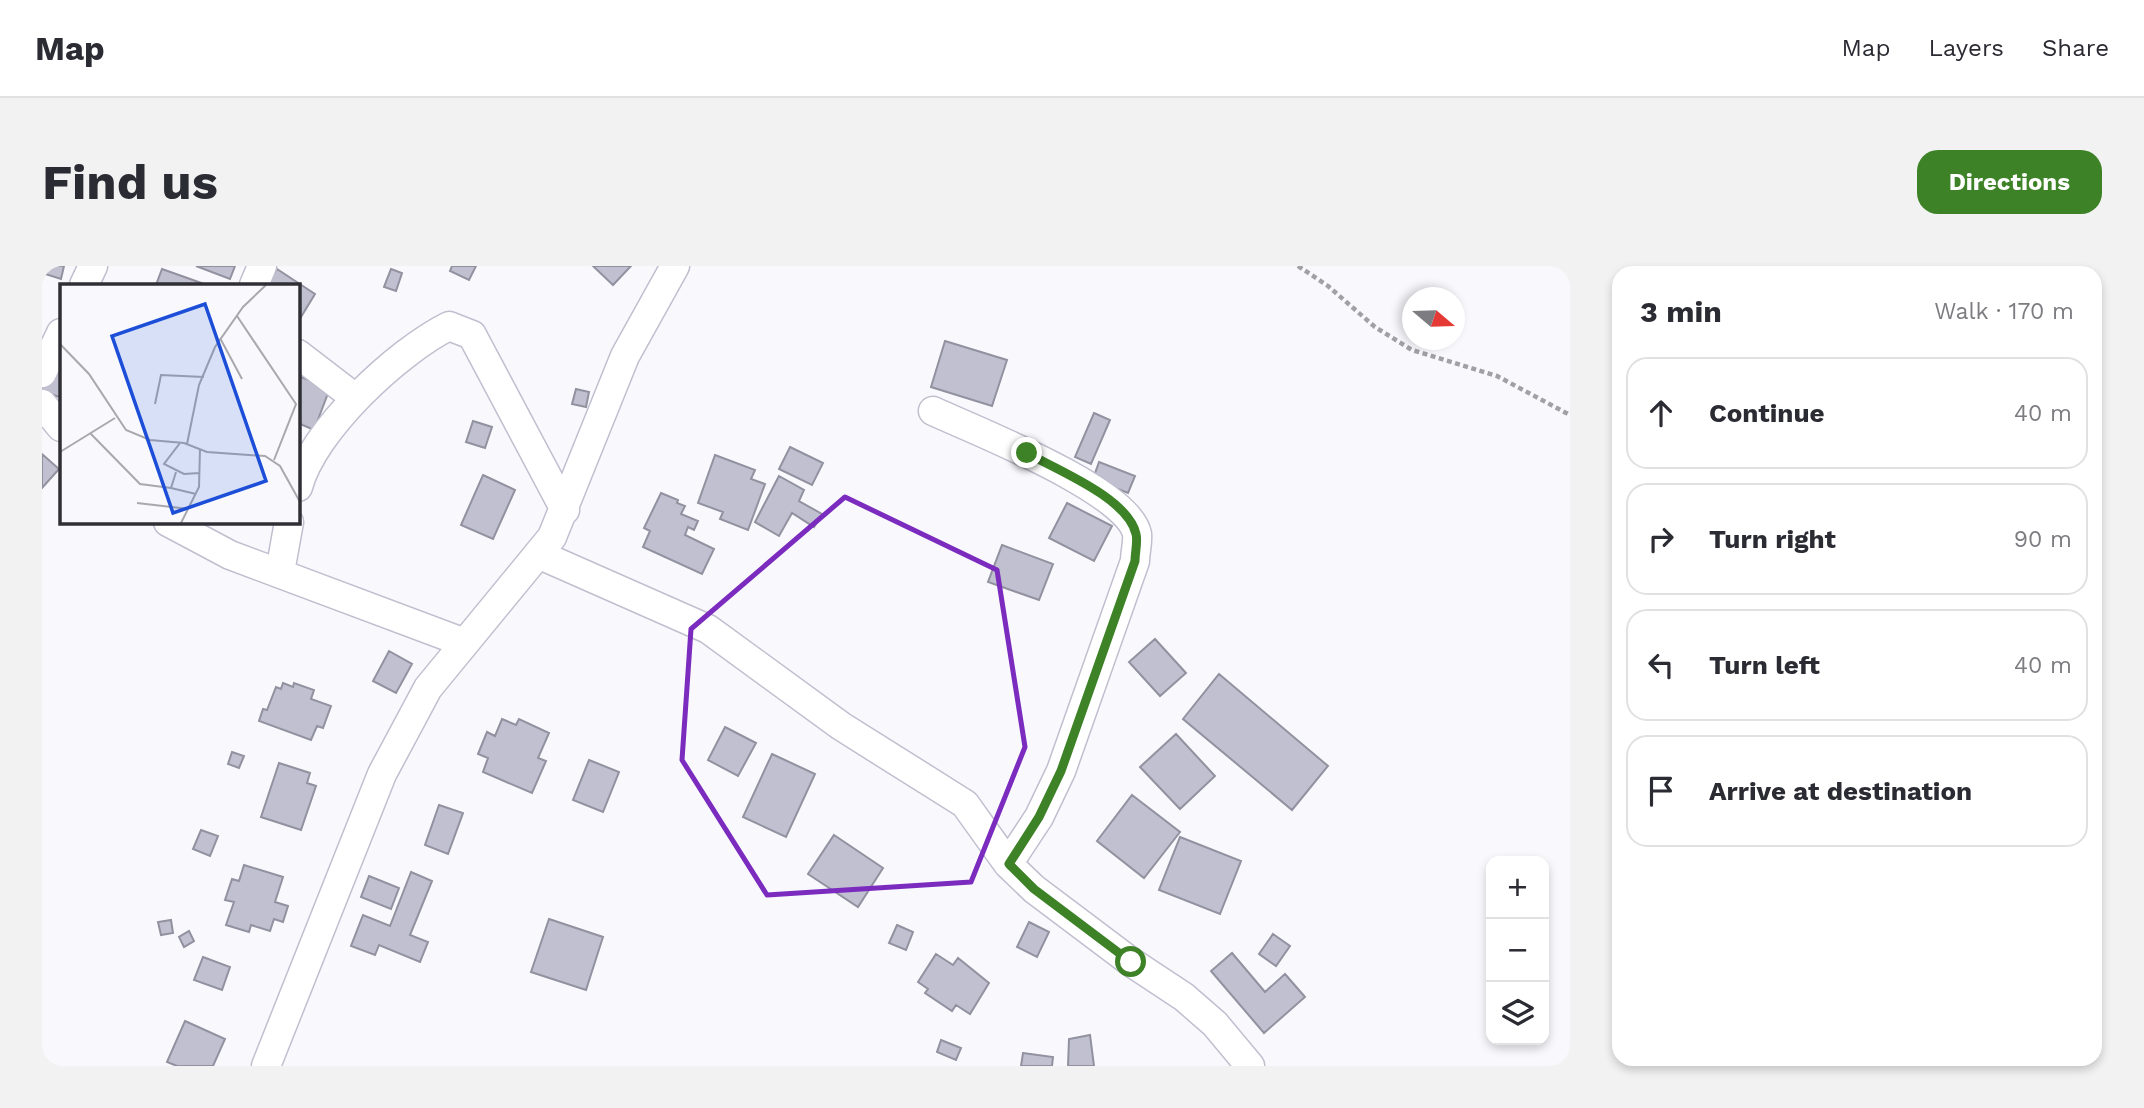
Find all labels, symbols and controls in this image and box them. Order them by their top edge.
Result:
text: Map [35,29,105,68]
text: Map [1842,34,1890,62]
text: Layers [1928,34,2004,62]
text: Share [2042,34,2109,62]
button: Directions [1917,150,2102,214]
text: Find us [42,153,218,211]
inset map [60,284,299,523]
north arrow [1402,287,1465,350]
text: 3 min [1640,294,1722,329]
text: Walk · 170 m [1934,298,2074,325]
icon: ahead [1642,394,1680,432]
text: Continue [1709,398,1825,428]
text: 40 m [2014,400,2072,427]
route end [1011,437,1042,468]
icon: right [1642,520,1680,558]
text: Turn right [1709,524,1836,554]
text: 90 m [2014,526,2072,553]
icon: left [1642,646,1680,684]
text: Turn left [1709,650,1820,680]
text: 40 m [2014,652,2072,679]
icon: arrive [1642,772,1680,810]
text: Arrive at destination [1709,776,1972,806]
map controls [1486,856,1549,1045]
button: + [1486,856,1549,919]
button: − [1486,919,1549,982]
route start [1115,946,1146,977]
button: layers [1486,982,1549,1045]

